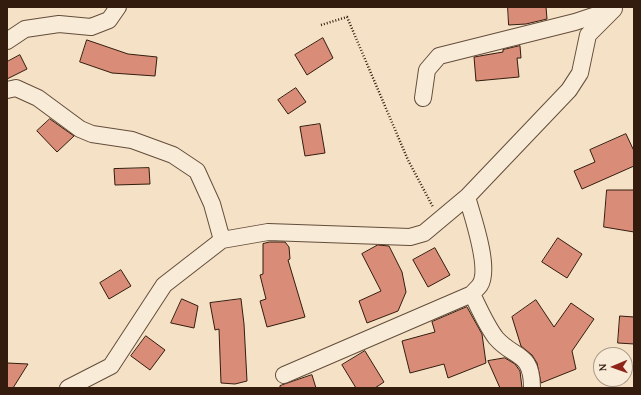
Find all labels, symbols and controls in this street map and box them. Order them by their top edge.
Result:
north arrow [593,347,633,387]
text: N [594,363,610,371]

